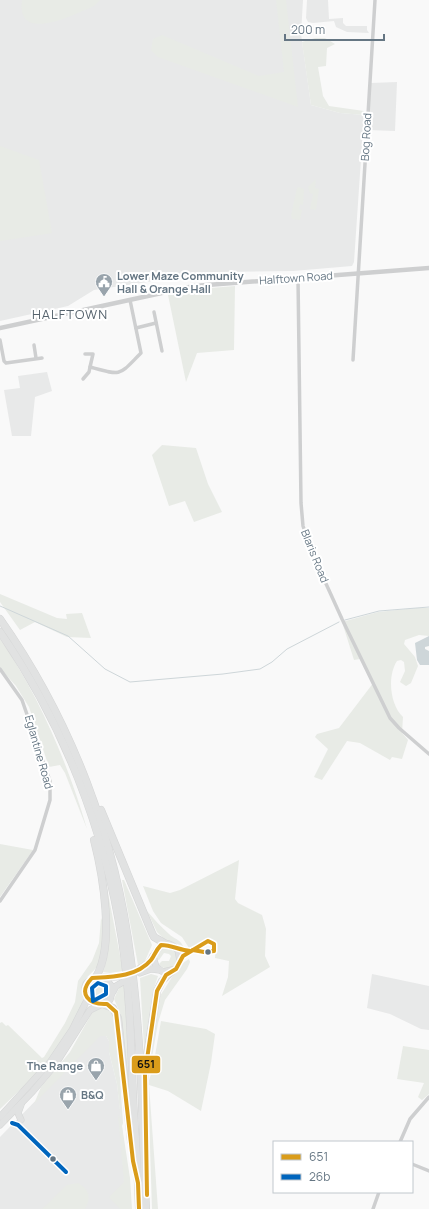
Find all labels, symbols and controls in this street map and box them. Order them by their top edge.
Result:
scale bar [285,16,384,42]
text: 200 m [291,21,325,38]
street label: Bog Road [357,113,374,161]
street label: Halftown Road [259,267,333,288]
place label: Lower Maze Community Hall & Orange Hall [117,268,244,296]
public building icon: Lower Maze Community Hall & Orange Hall [94,272,114,297]
district label: HALFTOWN [32,305,108,323]
street label: Blaris Road [298,527,333,585]
street label: Eglantine Road [22,713,57,791]
unlabelled marker [203,947,213,957]
line badge: 651 [131,1055,161,1074]
shop icon: The Range [86,1056,106,1081]
text: 651 [137,1056,155,1071]
place label: The Range [27,1058,83,1073]
shop icon: B&Q [58,1085,78,1110]
place label: B&Q [81,1087,104,1102]
legend [273,1141,413,1193]
text: 651 [309,1148,328,1165]
unlabelled marker [48,1154,58,1164]
text: 26b [309,1168,330,1185]

